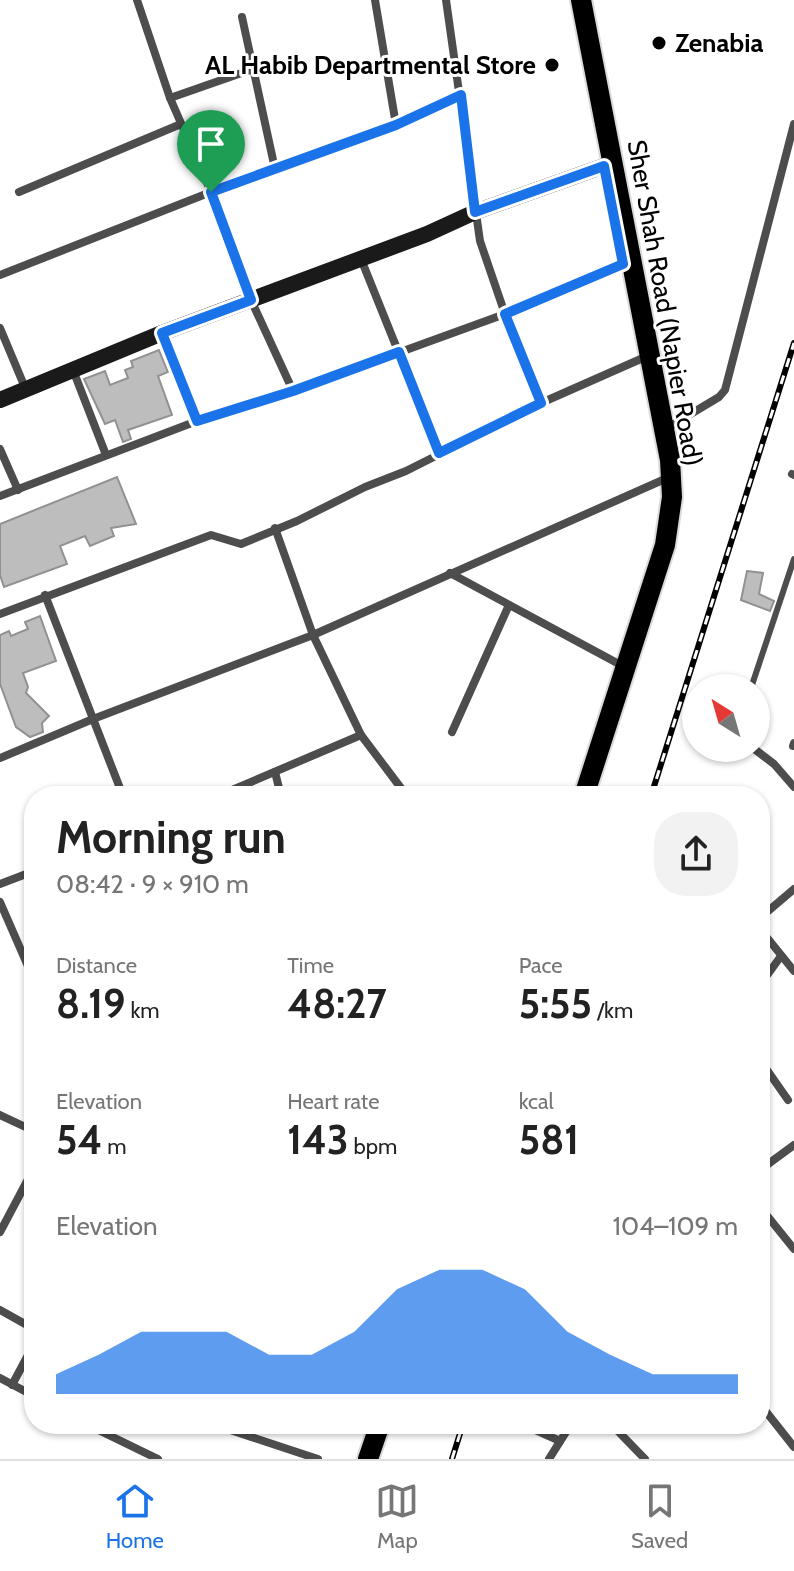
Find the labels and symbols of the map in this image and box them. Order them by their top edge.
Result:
place label: Zenabia [675,27,763,59]
marker: Zenabia [650,34,668,52]
place label: AL Habib Departmental Store [205,49,536,81]
marker: AL Habib Departmental Store [543,56,561,74]
pin [177,110,245,192]
street label: Sher Shah Road (Napier Road) [621,137,709,469]
north arrow [682,674,770,762]

